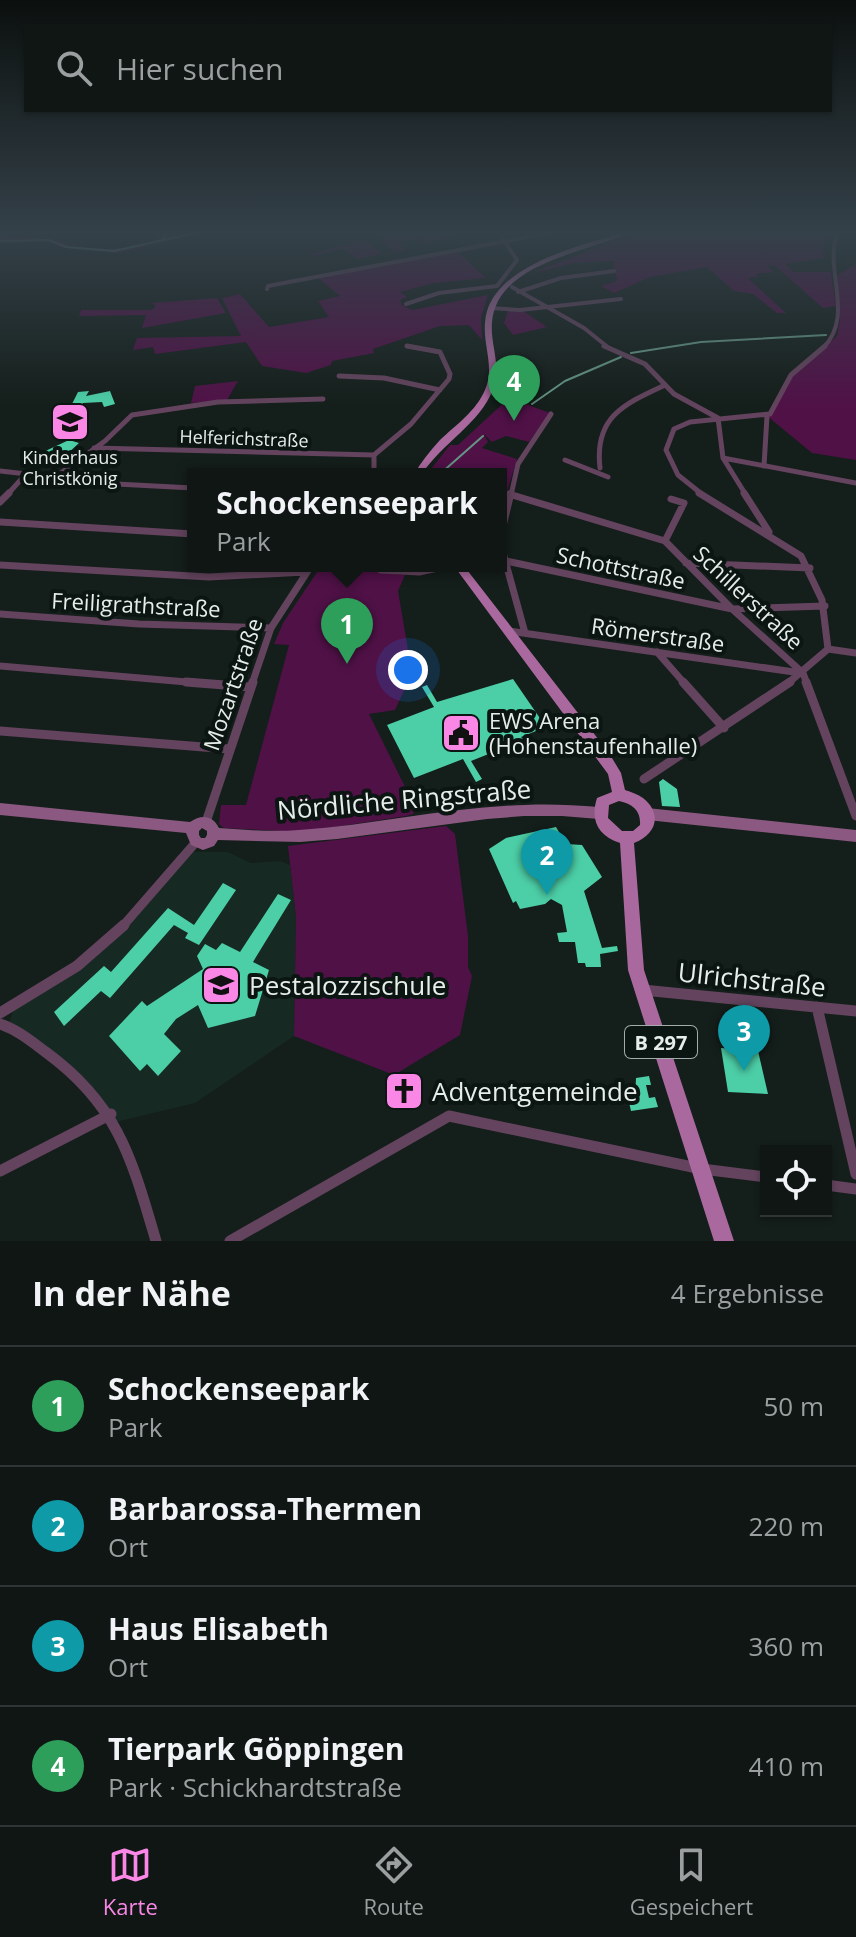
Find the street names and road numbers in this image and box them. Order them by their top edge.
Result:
street label: Helferichstraße [179,424,309,452]
street label: Schillerstraße [688,538,810,656]
street label: Schottstraße [554,539,688,595]
street label: Freiligrathstraße [51,585,221,623]
street label: Römerstraße [590,610,726,658]
street label: Mozartstraße [195,614,269,754]
street label: Nördliche Ringstraße [276,770,532,828]
street label: Ulrichstraße [676,953,828,1005]
road number: B 297 [625,1026,697,1058]

